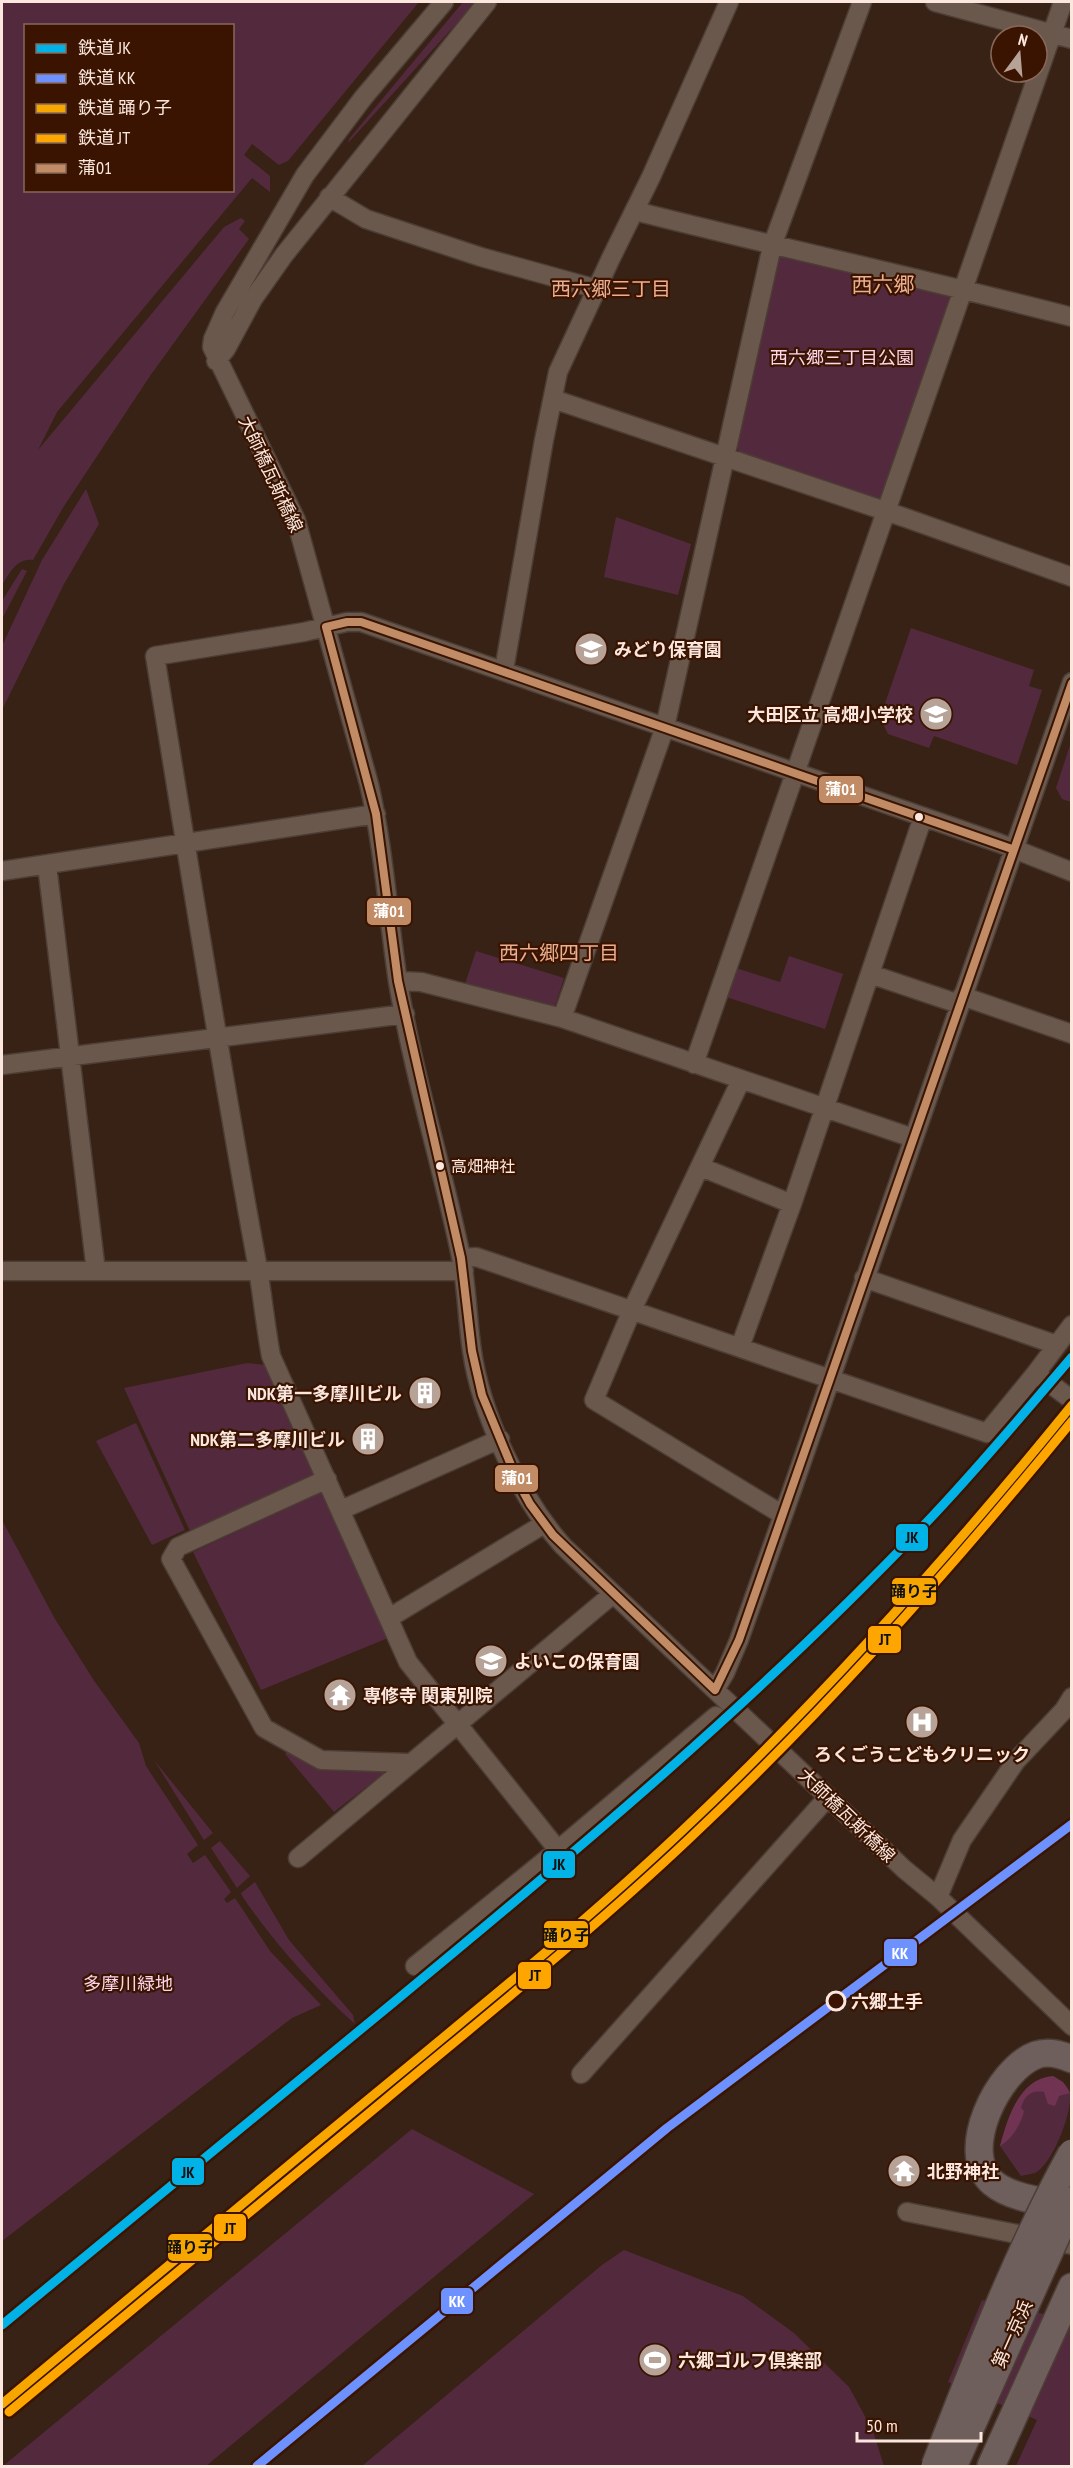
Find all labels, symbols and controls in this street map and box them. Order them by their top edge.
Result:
legend [24,24,234,192]
north arrow [989,24,1049,84]
text: N [1016,29,1030,50]
text: 鉄道 JK [78,36,131,59]
text: 鉄道 KK [78,66,136,89]
text: 鉄道 踊り子 [78,96,172,119]
text: 鉄道 JT [78,126,130,149]
text: 蒲01 [78,156,112,179]
district label: 西六郷 [852,271,915,298]
district label: 西六郷三丁目 [551,276,671,302]
park label: 西六郷三丁目公園 [770,346,914,369]
street label: 大師橋瓦斯橋線 [234,412,308,536]
school or university icon: みどり保育園 [573,631,609,667]
place label: みどり保育園 [614,638,722,661]
school or university icon: 大田区立 高畑小学校 [918,696,954,732]
place label: 大田区立 高畑小学校 [747,703,913,726]
line badge: 蒲01 [818,775,864,804]
text: 蒲01 [825,779,857,799]
unlabelled marker [913,811,925,823]
line badge: 蒲01 [366,897,412,926]
text: 蒲01 [373,901,405,921]
district label: 西六郷四丁目 [499,940,619,966]
place label: 高畑神社 [451,1156,515,1176]
marker: 高畑神社 [434,1160,446,1172]
building icon: NDK第一多摩川ビル [407,1375,443,1411]
place label: NDK第一多摩川ビル [247,1382,402,1405]
building icon: NDK第二多摩川ビル [350,1421,386,1457]
place label: NDK第二多摩川ビル [190,1428,345,1451]
line badge: 蒲01 [494,1464,539,1493]
text: 蒲01 [501,1468,533,1488]
line badge: JK [895,1523,929,1552]
text: JK [905,1527,919,1547]
line badge: 踊り子 [891,1577,937,1606]
text: 踊り子 [890,1581,938,1601]
line badge: JT [867,1625,902,1654]
text: JT [878,1629,892,1649]
school or university icon: よいこの保育園 [473,1643,509,1679]
place label: よいこの保育園 [514,1650,640,1673]
temple icon: 専修寺 関東別院 [322,1677,358,1713]
place label: 専修寺 関東別院 [363,1684,493,1707]
hospital icon: ろくごうこどもクリニック [904,1704,940,1740]
place label: ろくごうこどもクリニック [814,1743,1030,1766]
street label: 大師橋瓦斯橋線 [794,1763,900,1867]
line badge: JK [542,1850,576,1879]
text: JK [552,1854,566,1874]
line badge: 踊り子 [543,1920,589,1949]
text: 踊り子 [542,1925,590,1945]
line badge: KK [883,1938,918,1967]
text: KK [892,1943,909,1963]
line badge: JT [517,1961,552,1990]
text: JT [528,1965,542,1985]
park label: 多摩川緑地 [83,1972,173,1995]
place label: 六郷土手 [851,1990,923,2013]
marker: 六郷土手 [826,1991,846,2011]
temple icon: 北野神社 [886,2153,922,2189]
line badge: JK [171,2157,205,2186]
place label: 北野神社 [927,2160,999,2183]
text: JK [181,2162,195,2182]
line badge: JT [213,2213,247,2242]
text: JT [223,2218,237,2238]
line badge: 踊り子 [167,2233,213,2262]
text: 踊り子 [166,2237,214,2257]
line badge: KK [440,2287,474,2315]
text: KK [449,2291,466,2311]
street label: 第一京浜 [987,2296,1037,2372]
sports icon: 六郷ゴルフ倶楽部 [637,2342,673,2378]
place label: 六郷ゴルフ倶楽部 [678,2349,822,2372]
scale bar [857,2405,982,2443]
text: 50 m [866,2414,898,2437]

